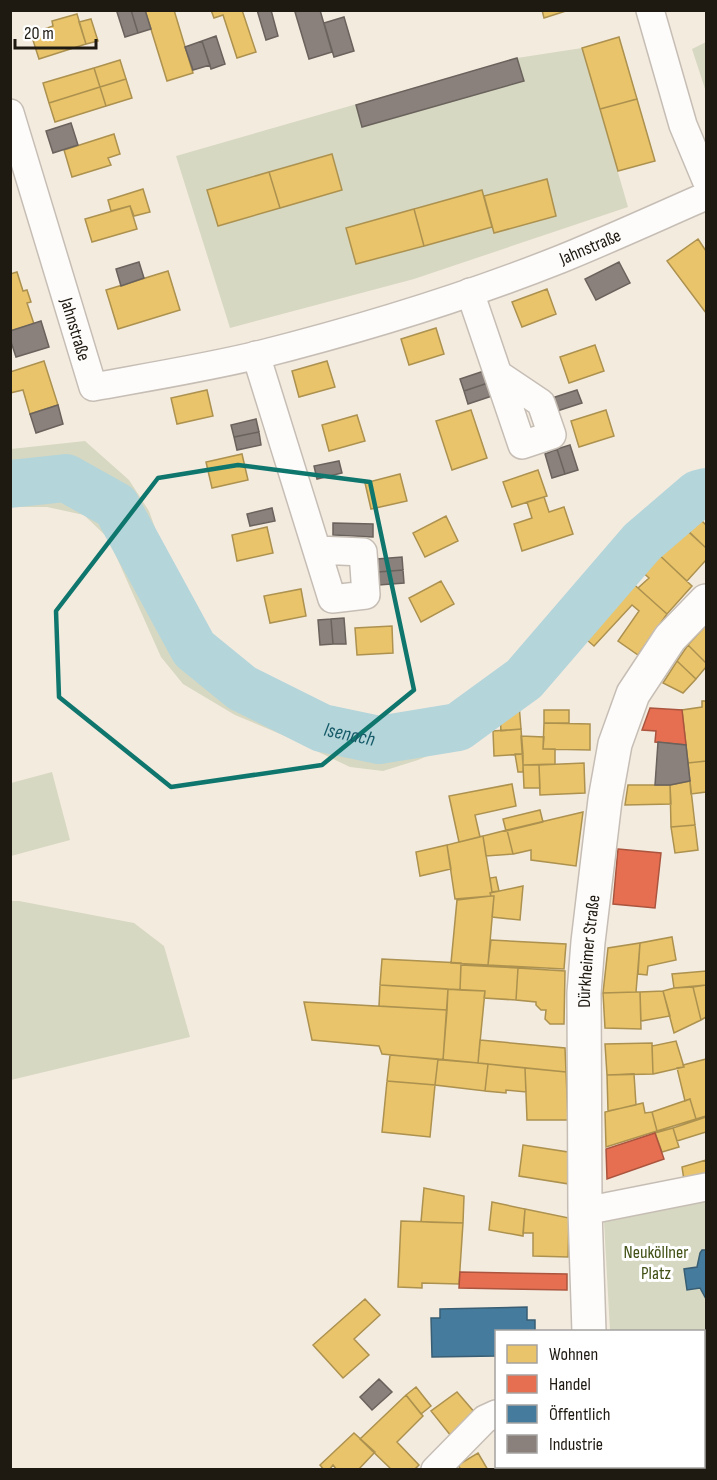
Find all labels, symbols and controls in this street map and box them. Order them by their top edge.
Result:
scale bar [15,12,96,50]
text: 20 m [24,23,54,44]
street label: Jahnstraße [556,225,624,270]
street label: Jahnstraße [55,294,94,363]
water label: Isenach [322,718,377,752]
street label: Dürkheimer Straße [574,894,605,1008]
park label: Neuköllner Platz [624,1242,688,1284]
legend [495,1330,705,1468]
text: Wohnen [549,1344,598,1365]
text: Handel [549,1374,591,1395]
text: Öffentlich [549,1404,610,1425]
text: Industrie [549,1434,603,1455]

